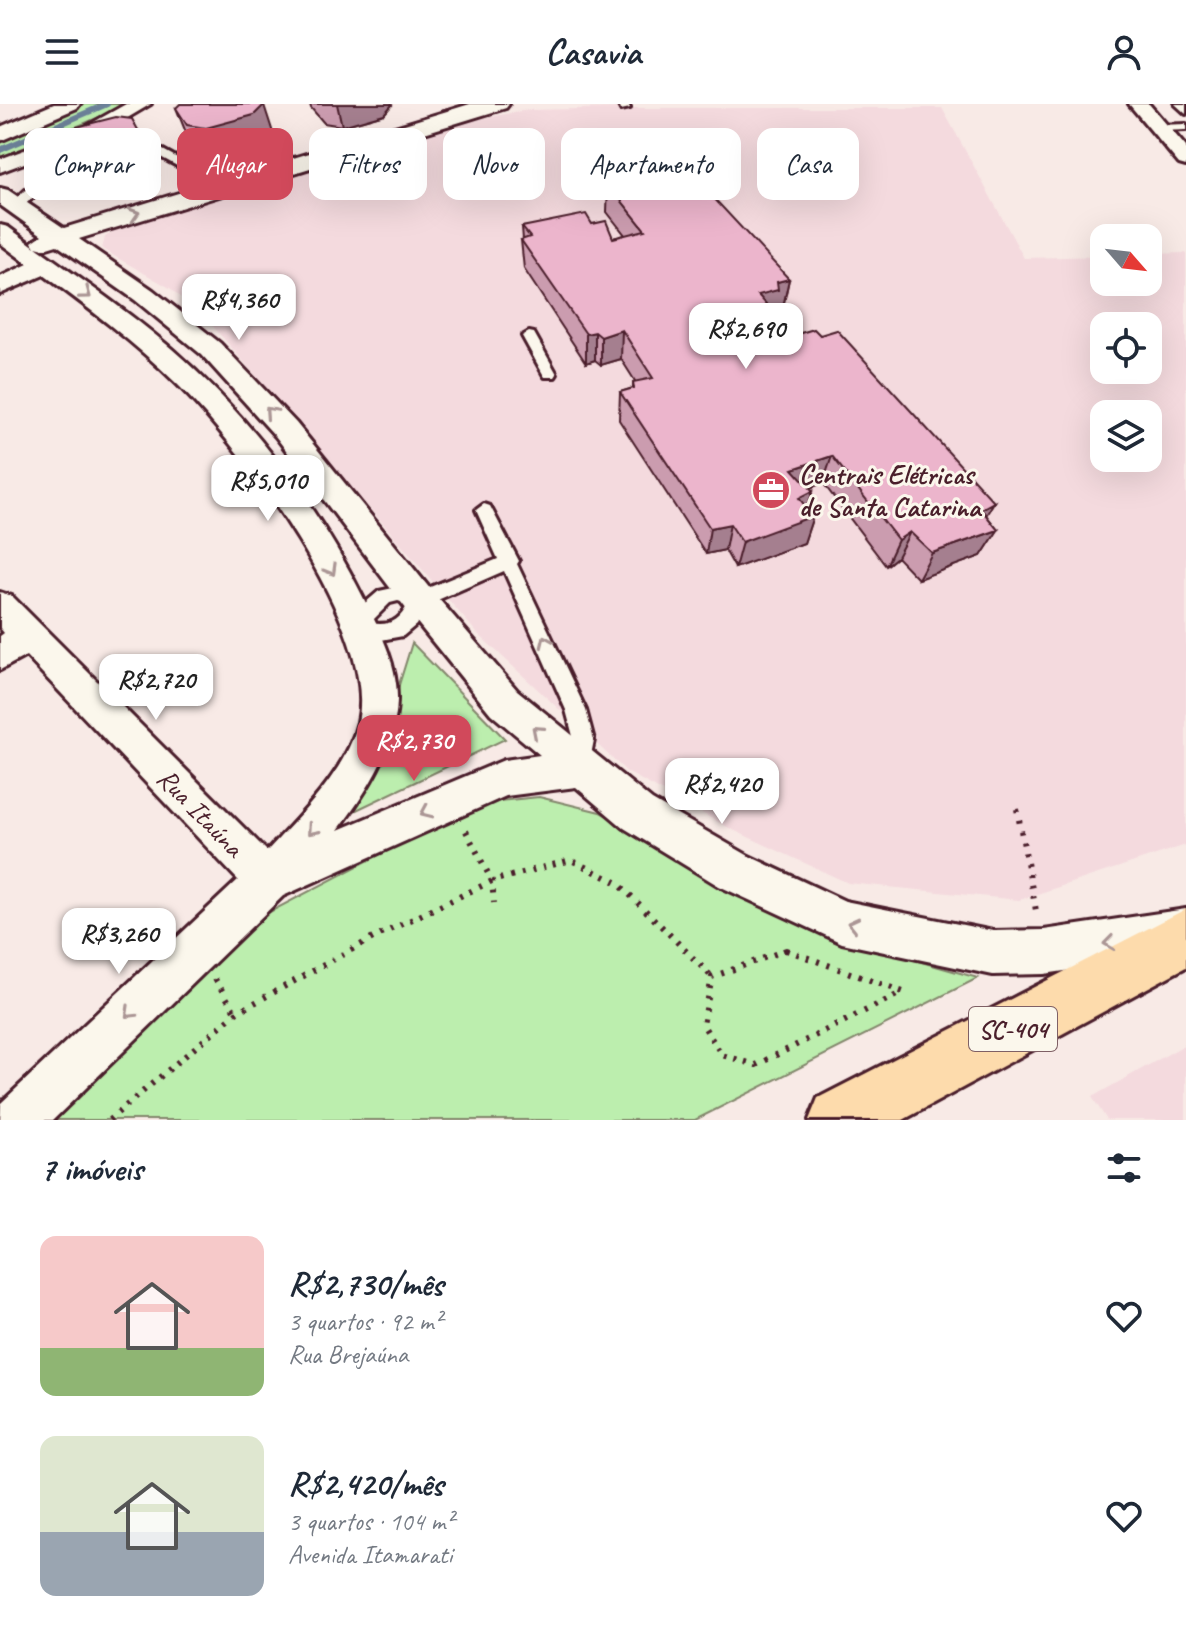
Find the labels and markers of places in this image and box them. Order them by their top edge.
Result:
pin: R$4,360 [165,274,313,342]
pin: R$2,690 [672,303,820,371]
pin: R$5,010 [194,455,342,523]
place label: Centrais Elétricas de Santa Catarina [799,457,983,524]
office icon: Centrais Elétricas de Santa Catarina [750,469,792,511]
pin: R$2,720 [82,654,230,722]
pin: R$2,730 [340,715,488,783]
pin: R$2,420 [648,758,796,826]
pin: R$3,260 [45,908,193,976]

